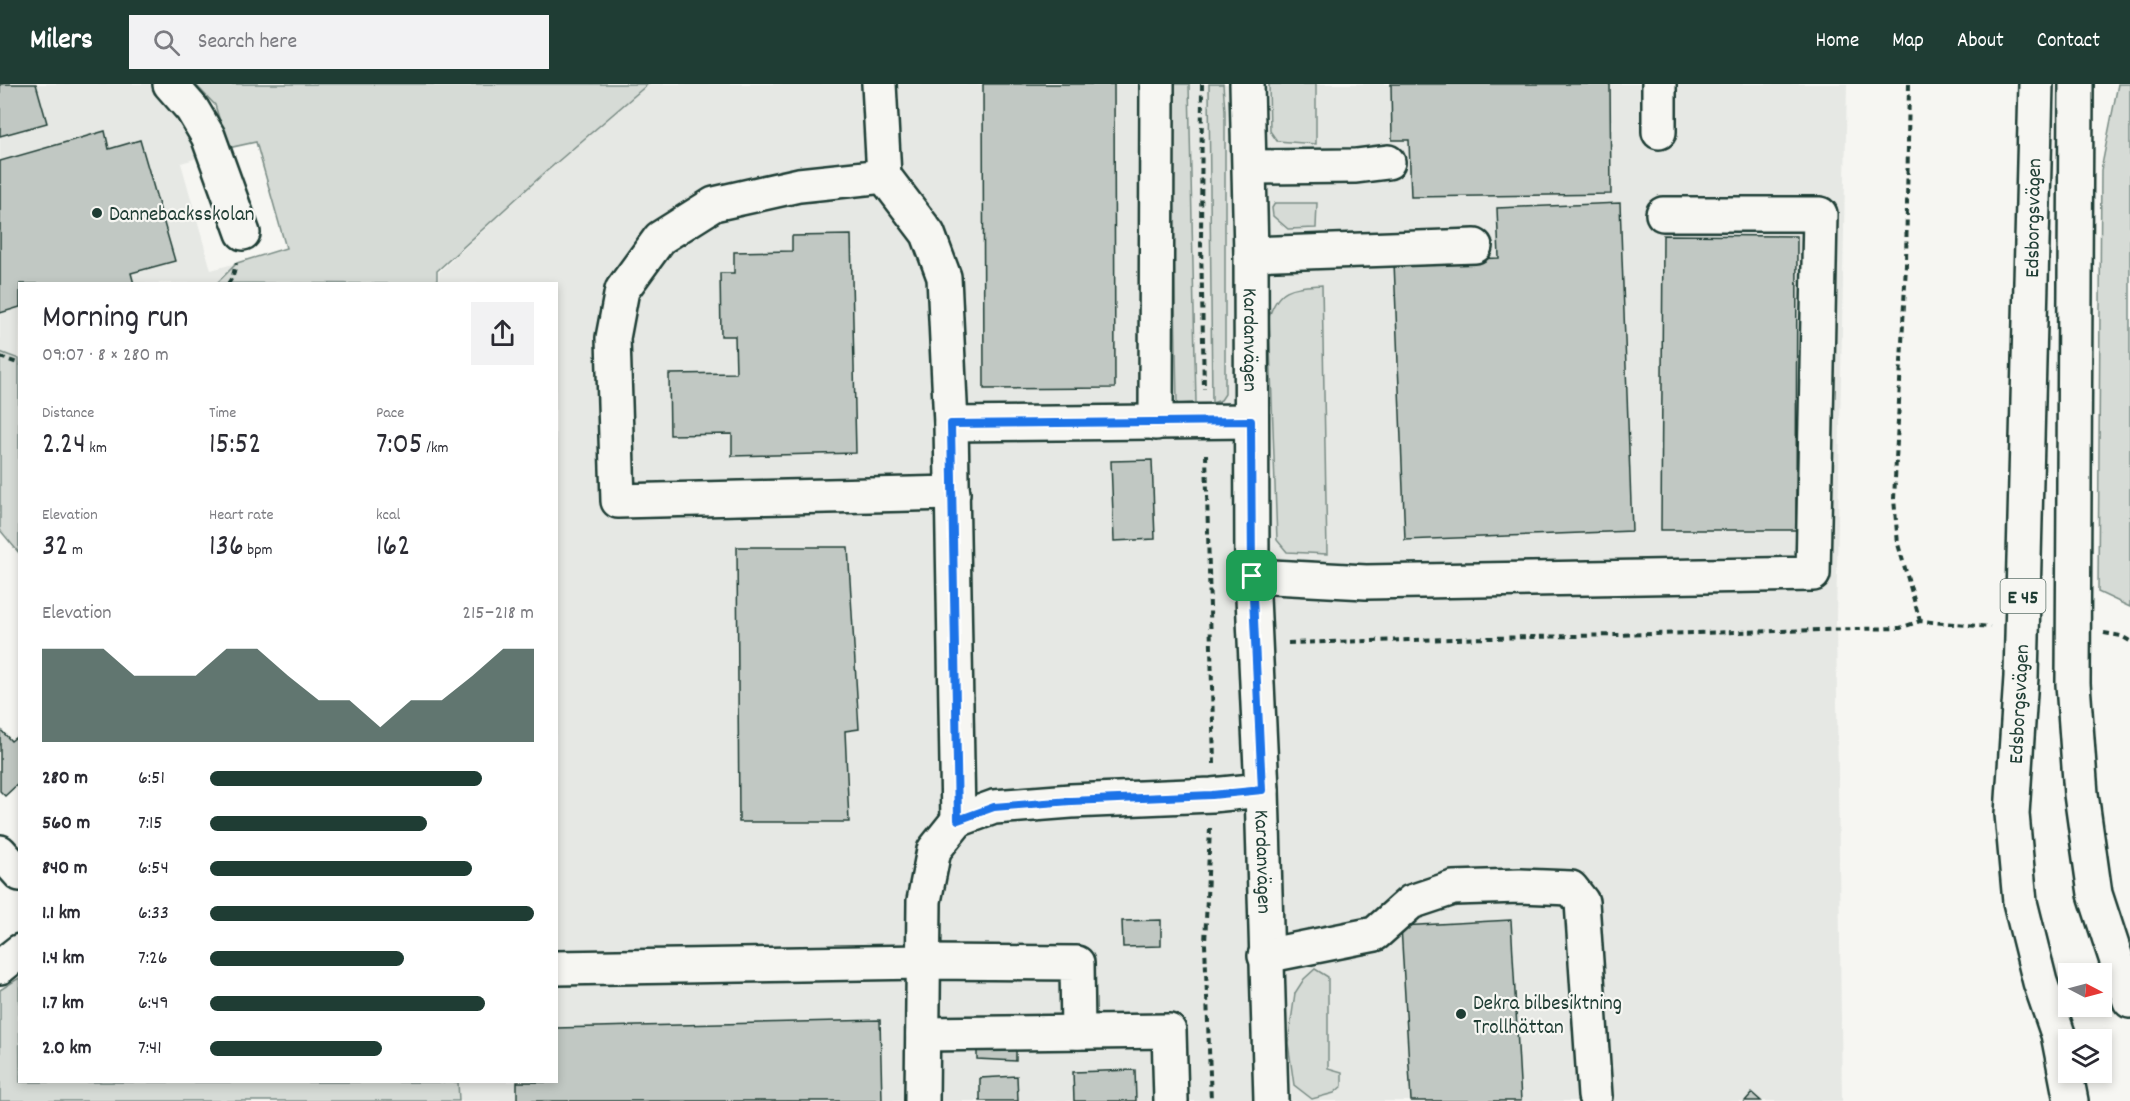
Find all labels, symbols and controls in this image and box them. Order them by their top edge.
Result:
search box [129,15,549,69]
text: Milers [30,22,93,62]
icon: search [150,26,183,59]
text: Search here [198,27,297,58]
text: Home [1815,27,1859,57]
text: Map [1892,27,1924,57]
text: About [1957,27,2004,57]
text: Contact [2037,27,2100,57]
street label: Edsborgsvägen [2019,158,2051,278]
place label: Dannebacksskolan [109,201,255,231]
marker: Dannebacksskolan [90,206,104,220]
street label: Kardanvägen [1233,288,1263,392]
text: Morning run [42,296,189,343]
button: share [471,302,534,365]
text: 09:07 · 8 × 280 m [42,342,169,370]
text: Distance [42,402,94,425]
text: Time [209,402,236,425]
text: Pace [376,402,404,425]
text: 2.24 [42,425,86,468]
text: 15:52 [209,425,261,468]
text: 7:05 [376,425,423,468]
text: km [86,437,107,460]
text: /km [423,437,449,460]
text: Elevation [42,504,98,527]
text: Heart rate [209,504,274,527]
text: kcal [376,504,400,527]
text: 32 [42,527,68,570]
text: 136 [209,527,244,570]
text: 162 [376,527,410,570]
text: m [68,539,83,562]
text: bpm [244,539,273,562]
pin [1226,550,1277,601]
icon: arrive [1235,559,1268,592]
road number: E 45 [2000,579,2046,613]
text: Elevation [42,600,112,628]
text: 215–218 m [462,600,534,628]
street label: Edsborgsvägen [2003,644,2039,765]
text: 280 m [42,765,88,793]
text: 6:51 [138,765,165,793]
street label: Kardanvägen [1245,809,1278,914]
text: 560 m [42,810,90,838]
text: 7:15 [138,810,163,838]
text: 840 m [42,855,88,883]
text: 6:54 [138,855,169,883]
text: 1.1 km [42,900,81,928]
text: 6:33 [138,900,169,928]
text: 1.4 km [42,945,85,973]
text: 7:26 [138,945,168,973]
north arrow [2058,963,2112,1017]
map controls [2058,963,2112,1083]
text: 1.7 km [42,990,84,1018]
text: 6:49 [138,990,169,1018]
place label: Dekra bilbesiktning Trollhättan [1473,990,1622,1044]
marker: Dekra bilbesiktning Trollhättan [1454,1007,1468,1021]
button: layers [2058,1029,2112,1083]
text: 2.0 km [42,1035,91,1063]
text: 7:41 [138,1035,162,1063]

